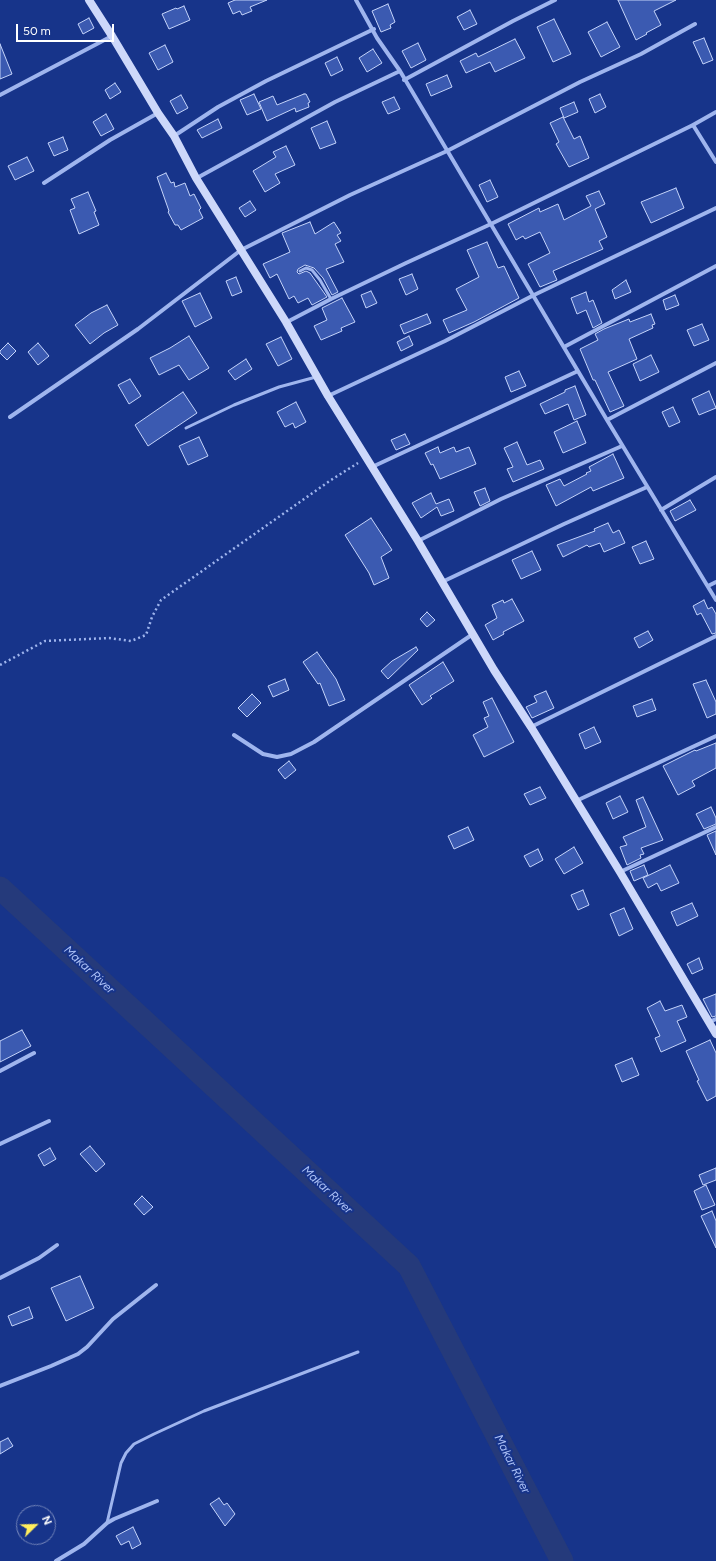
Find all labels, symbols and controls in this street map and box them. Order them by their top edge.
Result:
scale bar [18,16,116,42]
text: 50 m [23,24,51,38]
water label: Makar River [61,943,117,997]
water label: Makar River [299,1163,355,1217]
water label: Makar River [491,1432,533,1496]
north arrow [16,1505,56,1545]
text: N [39,1514,54,1527]

